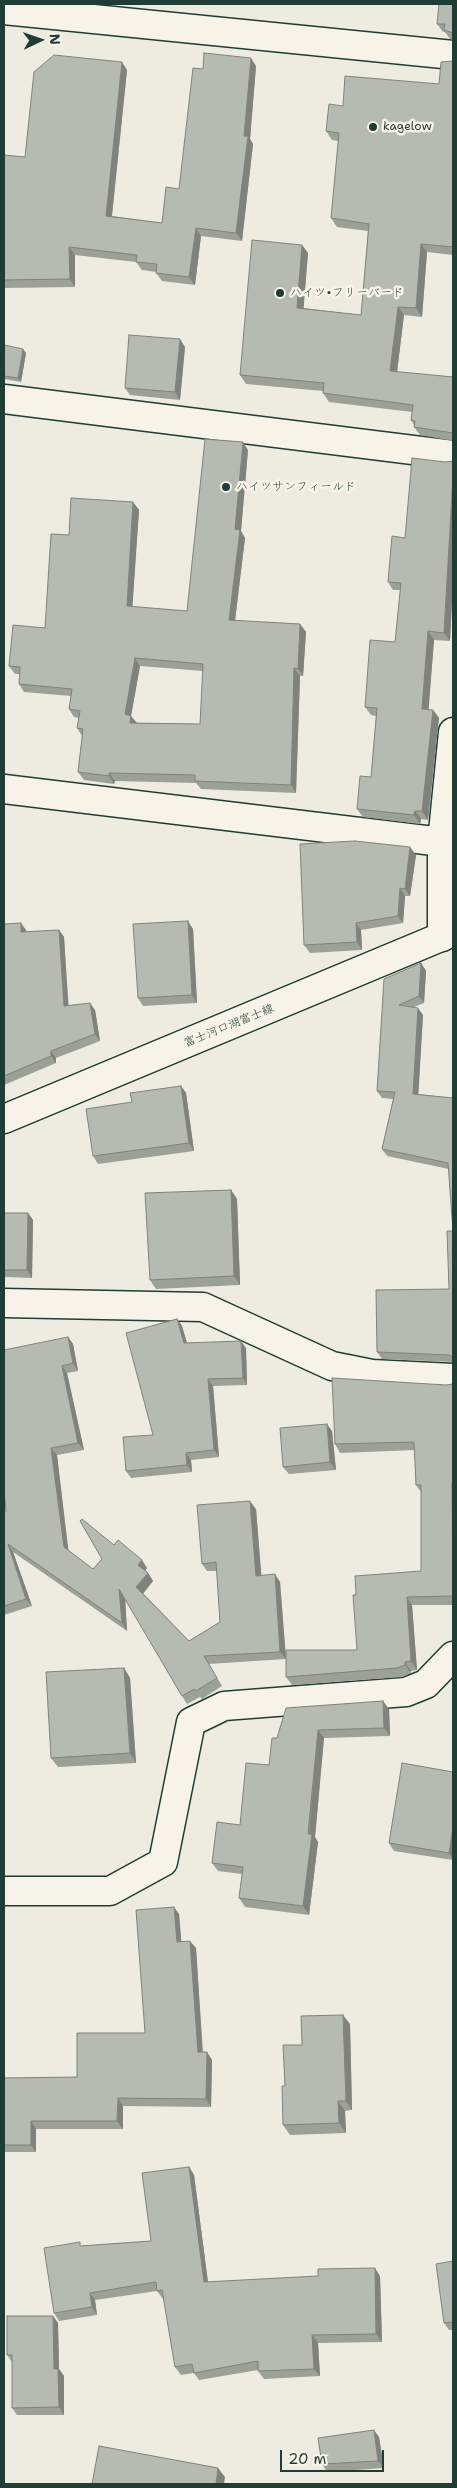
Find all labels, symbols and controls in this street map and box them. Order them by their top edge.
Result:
north arrow [15,15,65,65]
text: N [46,33,64,45]
place label: kagelow [383,120,432,134]
marker: kagelow [367,121,379,133]
place label: ハイツ•フリーバード [290,286,404,300]
marker: ハイツ•フリーバード [274,287,286,299]
place label: ハイツサンフィールド [236,480,356,494]
marker: ハイツサンフィールド [220,481,232,493]
street label: 富士河口湖富士線 [182,1001,276,1051]
scale bar [282,2440,386,2472]
text: 20 m [288,2449,327,2469]

